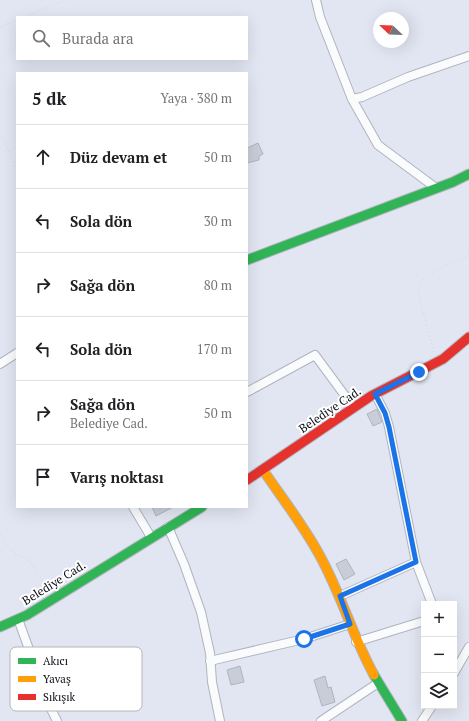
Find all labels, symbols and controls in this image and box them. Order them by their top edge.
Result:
north arrow [373,12,409,48]
search box [16,16,248,60]
icon: search [30,27,52,49]
text: Burada ara [62,28,134,48]
text: 5 dk [32,87,66,110]
text: Yaya · 380 m [160,89,232,107]
icon: ahead [32,146,54,168]
text: Düz devam et [70,147,167,167]
text: 50 m [204,148,232,166]
icon: left [32,210,54,232]
text: Sola dön [70,211,132,231]
text: 30 m [204,212,232,230]
icon: right [32,274,54,296]
text: Sağa dön [70,275,135,295]
text: 80 m [204,276,232,294]
icon: left [32,338,54,360]
text: Sola dön [70,339,132,359]
text: 170 m [197,340,232,358]
route end [410,363,428,381]
street label: Belediye Cad. [296,383,364,436]
text: Sağa dön [70,394,135,414]
icon: right [32,402,54,424]
text: 50 m [204,404,232,422]
text: Belediye Cad. [70,414,148,432]
icon: arrive [32,466,54,488]
text: Varış noktası [70,467,164,487]
street label: Belediye Cad. [19,557,88,608]
map controls [421,601,457,709]
button: + [421,601,457,637]
route start [295,630,313,648]
button: − [421,637,457,673]
legend [10,647,142,711]
text: Akıcı [43,654,68,668]
text: Yavaş [43,672,71,686]
button: layers [421,673,457,709]
text: Sıkışık [43,690,75,704]

